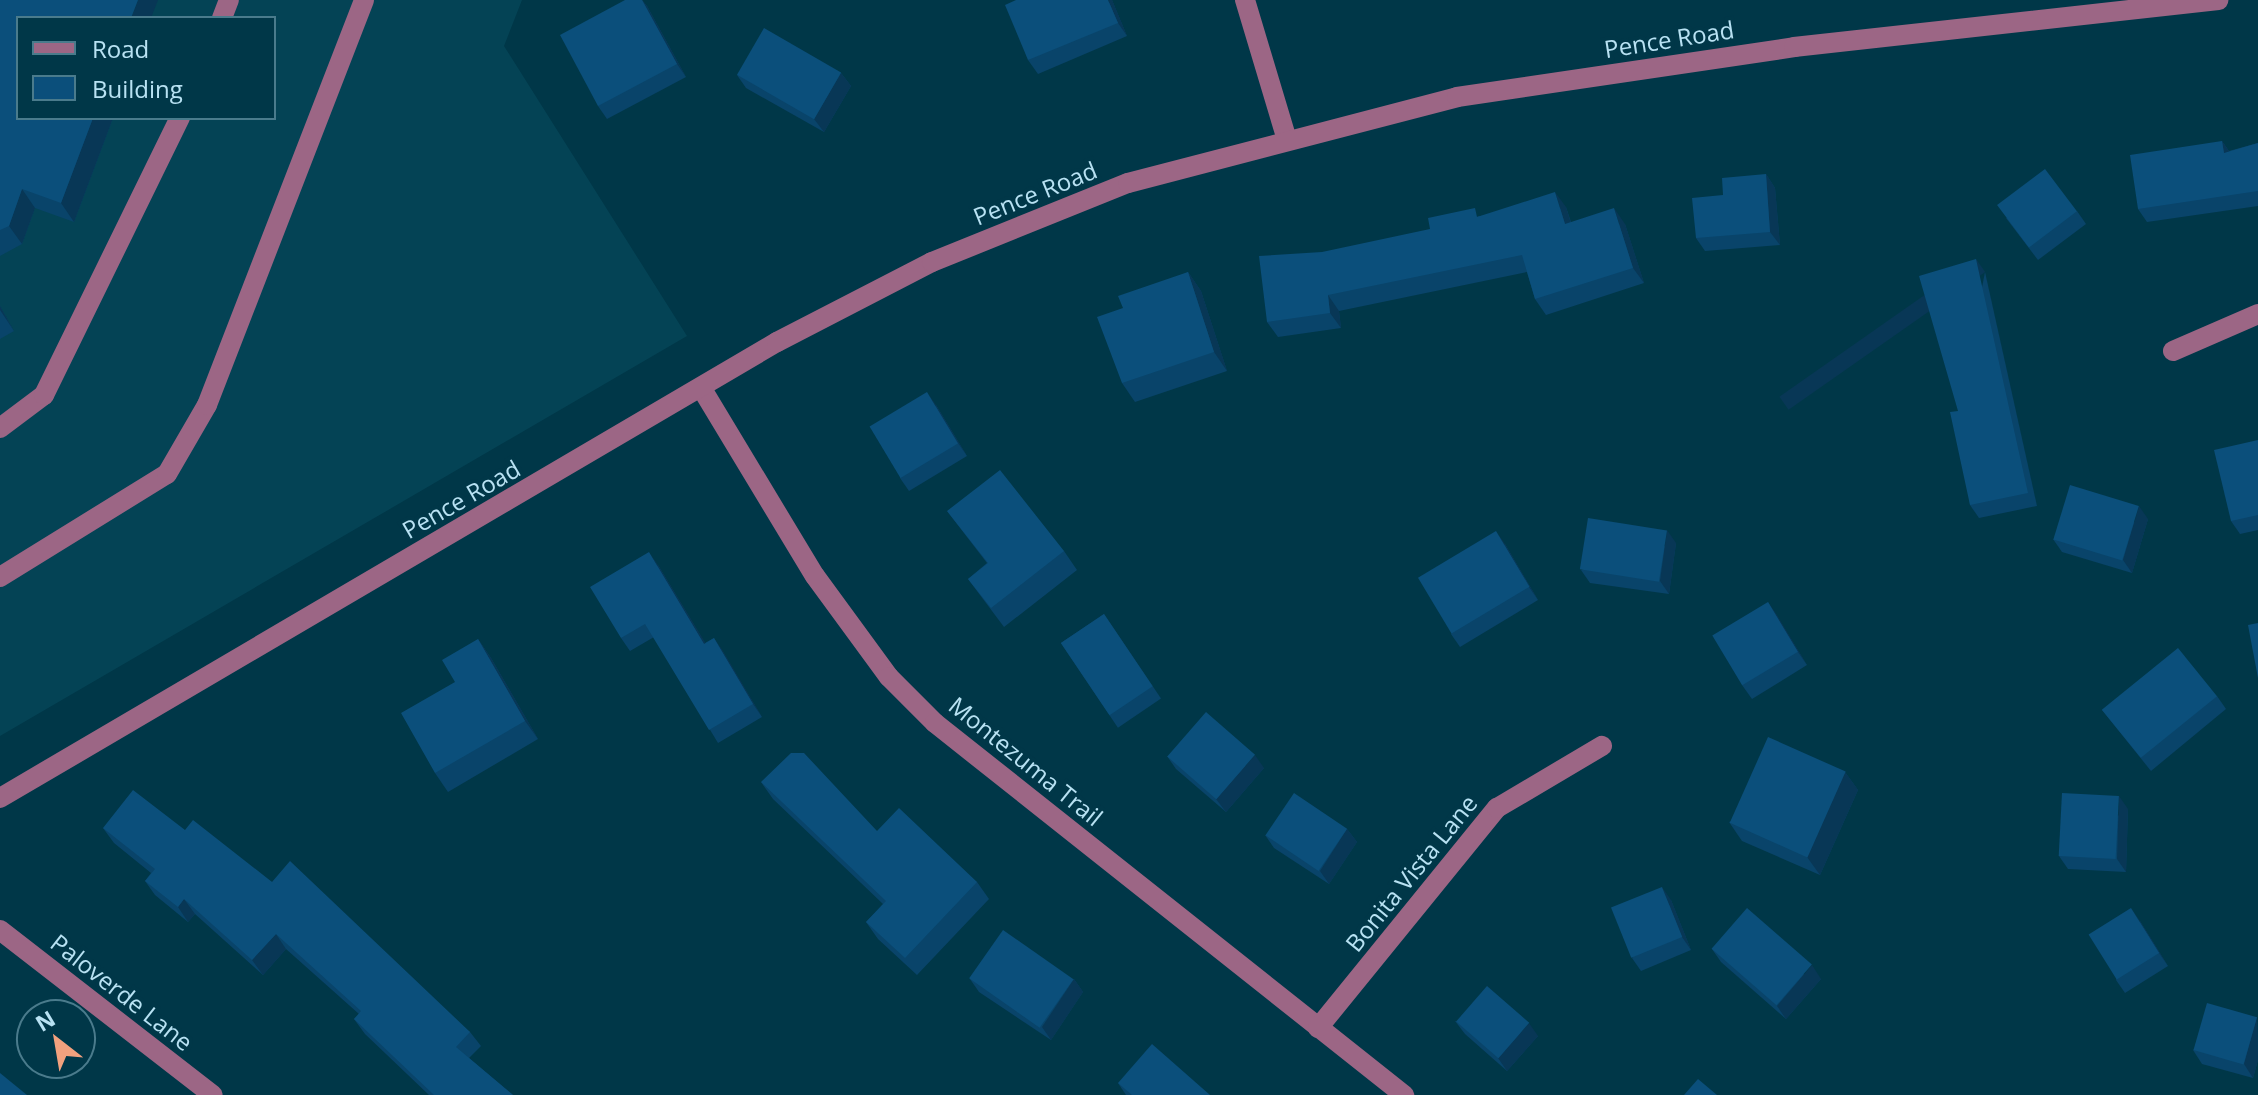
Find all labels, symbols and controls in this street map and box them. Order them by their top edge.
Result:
street label: Pence Road [1602,15,1736,63]
legend [16,16,276,120]
text: Road [92,32,149,65]
text: Building [92,72,183,105]
street label: Pence Road [969,155,1101,231]
street label: Pence Road [397,454,525,544]
street label: Montezuma Trail [943,690,1109,832]
street label: Bonita Vista Lane [1339,789,1483,957]
street label: Paloverde Lane [45,928,199,1056]
north arrow [16,999,96,1079]
text: N [29,1003,60,1038]

